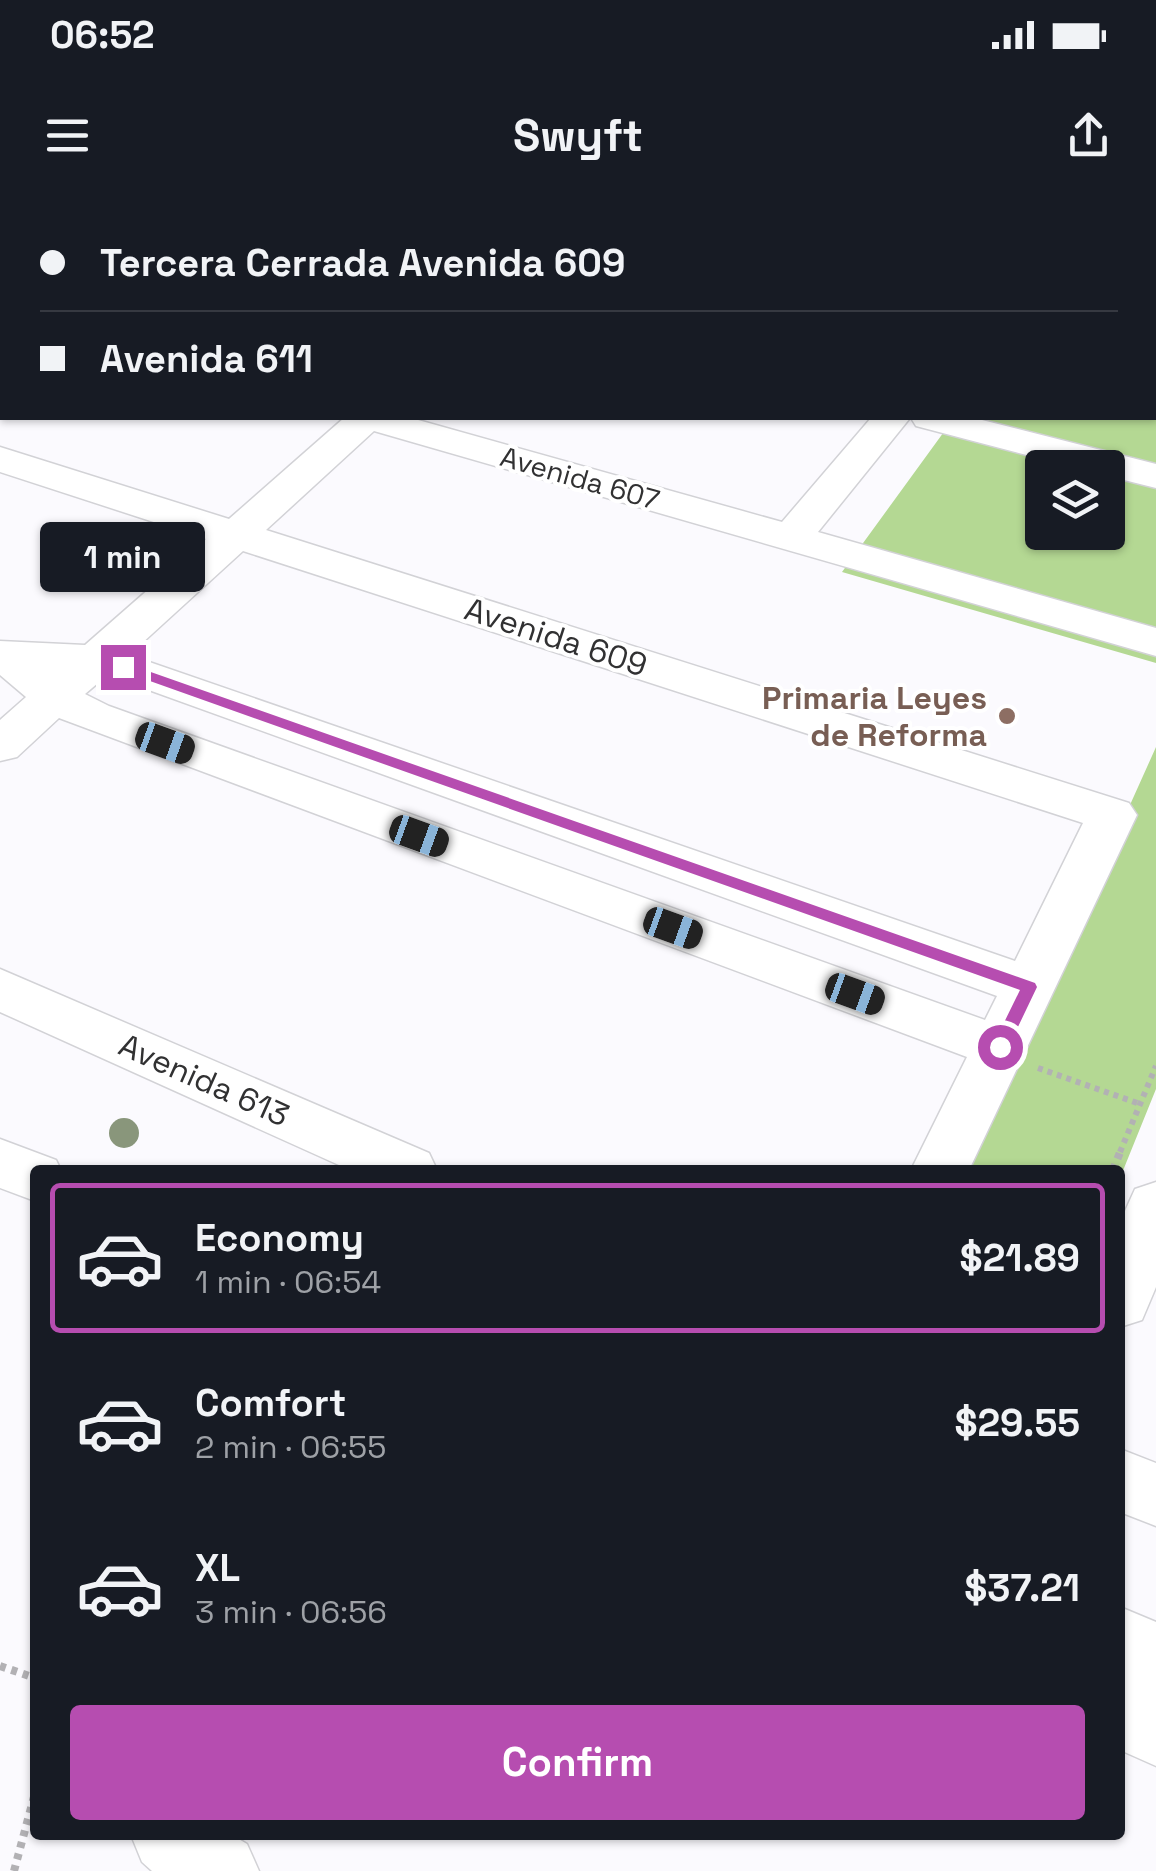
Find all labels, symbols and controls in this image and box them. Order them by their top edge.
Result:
text: 06:52 [50,11,155,59]
text: Swyft [513,107,643,164]
icon: menu [40,108,95,163]
icon: share [1061,108,1116,163]
text: Tercera Cerrada Avenida 609 [100,239,625,287]
text: Avenida 611 [100,335,313,383]
street label: Avenida 607 [496,438,664,518]
map controls [1025,450,1125,550]
button: layers [1025,450,1125,550]
callout: 1 min [41,522,206,592]
text: 1 min [83,537,162,577]
street label: Avenida 609 [460,589,652,685]
route end [101,645,146,690]
place label: Primaria Leyes de Reforma [762,678,987,755]
marker: Primaria Leyes de Reforma [996,705,1018,727]
car [132,719,198,767]
car [386,812,452,860]
car [640,904,706,952]
car [822,970,888,1018]
street label: Avenida 613 [113,1025,295,1135]
route start [978,1025,1023,1070]
icon: car [75,1213,165,1303]
text: Economy [195,1214,364,1262]
text: $21.89 [960,1234,1080,1282]
text: 1 min · 06:54 [195,1262,381,1302]
icon: car [75,1378,165,1468]
text: Comfort [195,1379,346,1427]
text: $29.55 [955,1399,1080,1447]
text: 2 min · 06:55 [195,1427,386,1467]
icon: car [75,1543,165,1633]
text: XL [195,1544,240,1592]
text: $37.21 [964,1564,1080,1612]
text: 3 min · 06:56 [195,1592,387,1632]
button: Confirm [70,1705,1085,1820]

